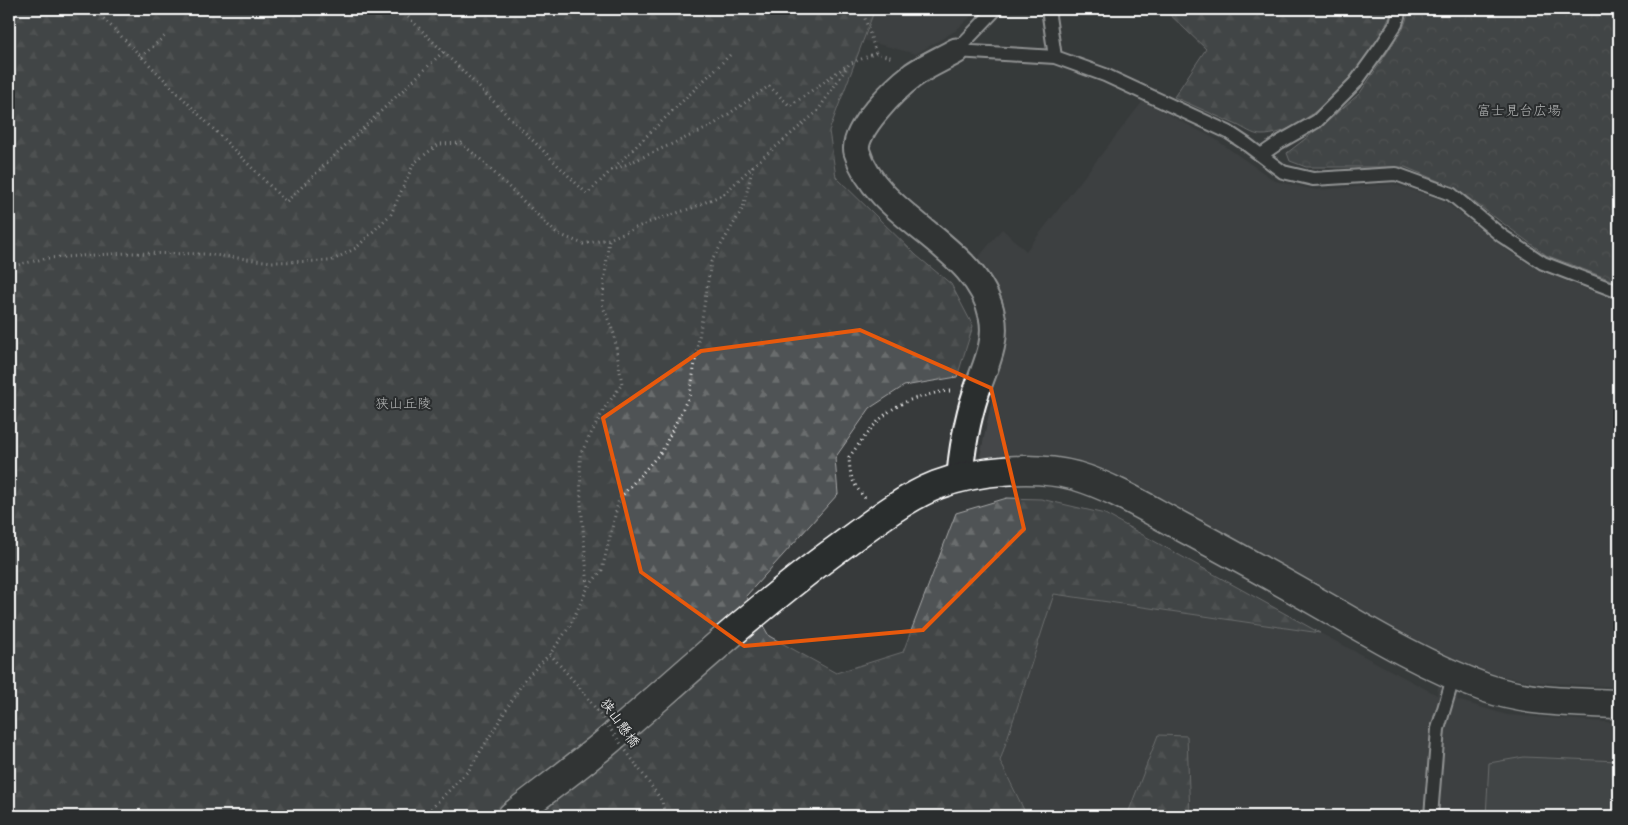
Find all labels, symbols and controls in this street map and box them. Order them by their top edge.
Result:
park label: 富士見台広場 [1477,102,1561,119]
park label: 狭山丘陵 [375,395,431,412]
street label: 狭山懸橋 [597,695,643,751]

